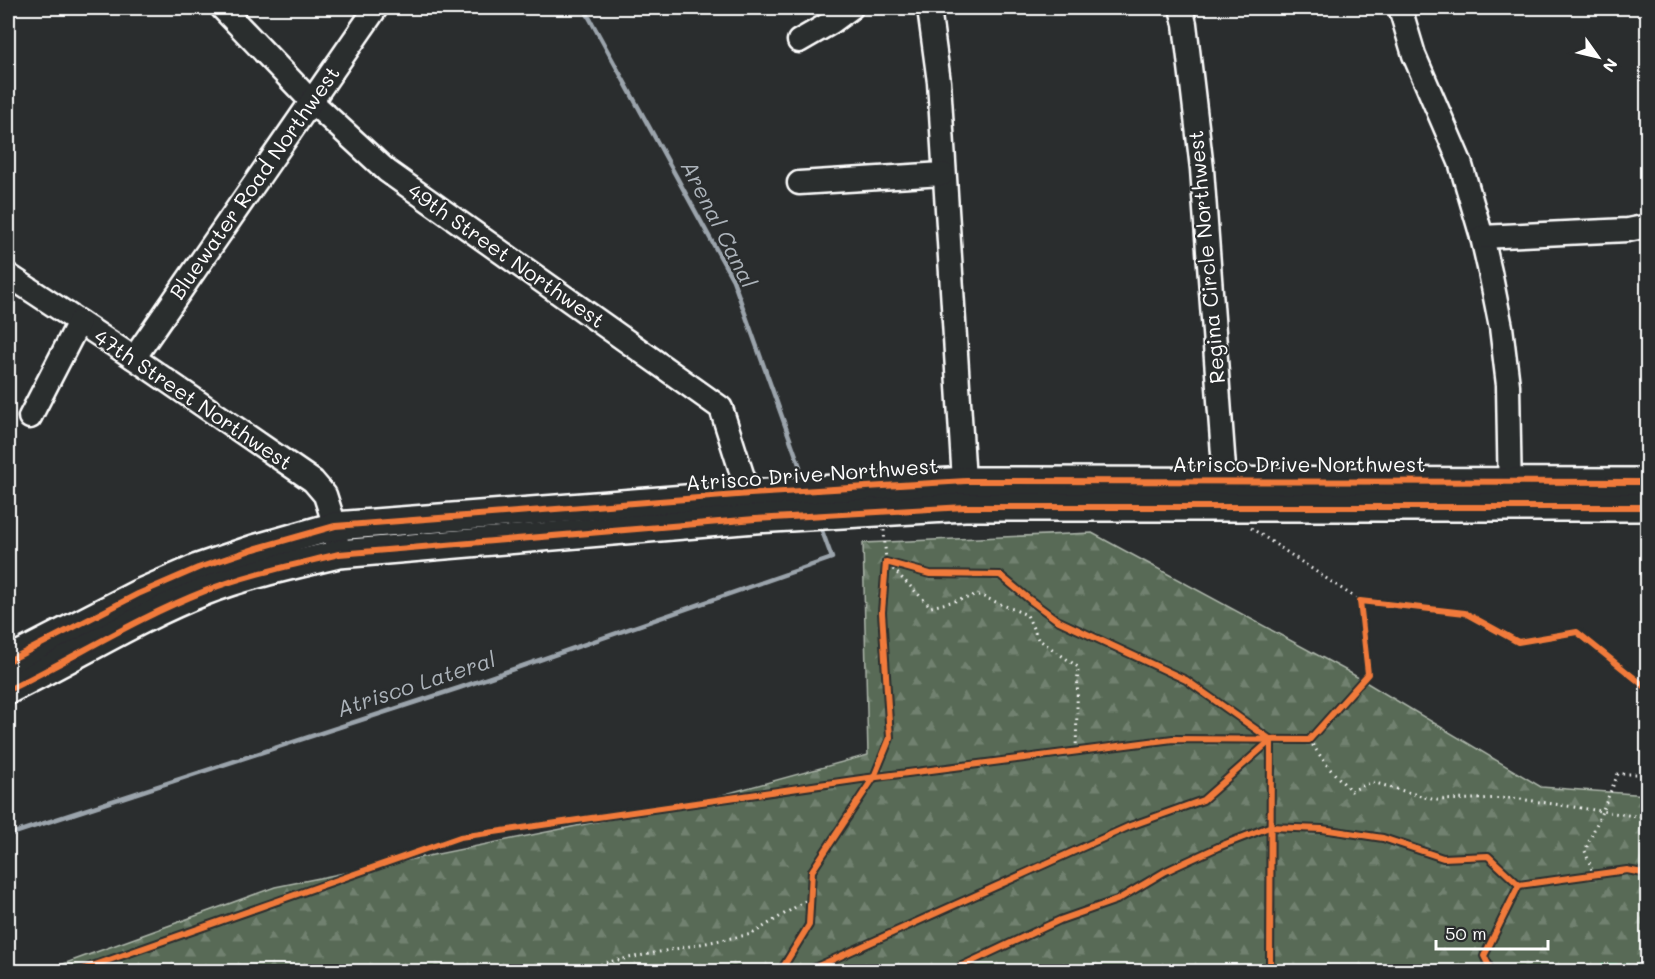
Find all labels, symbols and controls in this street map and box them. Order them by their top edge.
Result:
north arrow [1568,27,1628,87]
text: N [1599,55,1623,77]
street label: Bluewater Road Northwest [163,60,345,304]
street label: Regina Circle Northwest [1181,129,1230,385]
water label: Arenal Canal [675,155,764,293]
street label: 49th Street Northwest [403,176,611,333]
street label: 47th Street Northwest [89,322,298,475]
street label: Atrisco Drive Northwest [1172,450,1426,477]
street label: Atrisco Drive Northwest [685,451,939,496]
water label: Atrisco Lateral [333,644,499,723]
scale bar [1436,913,1548,951]
text: 50 m [1445,921,1487,945]

